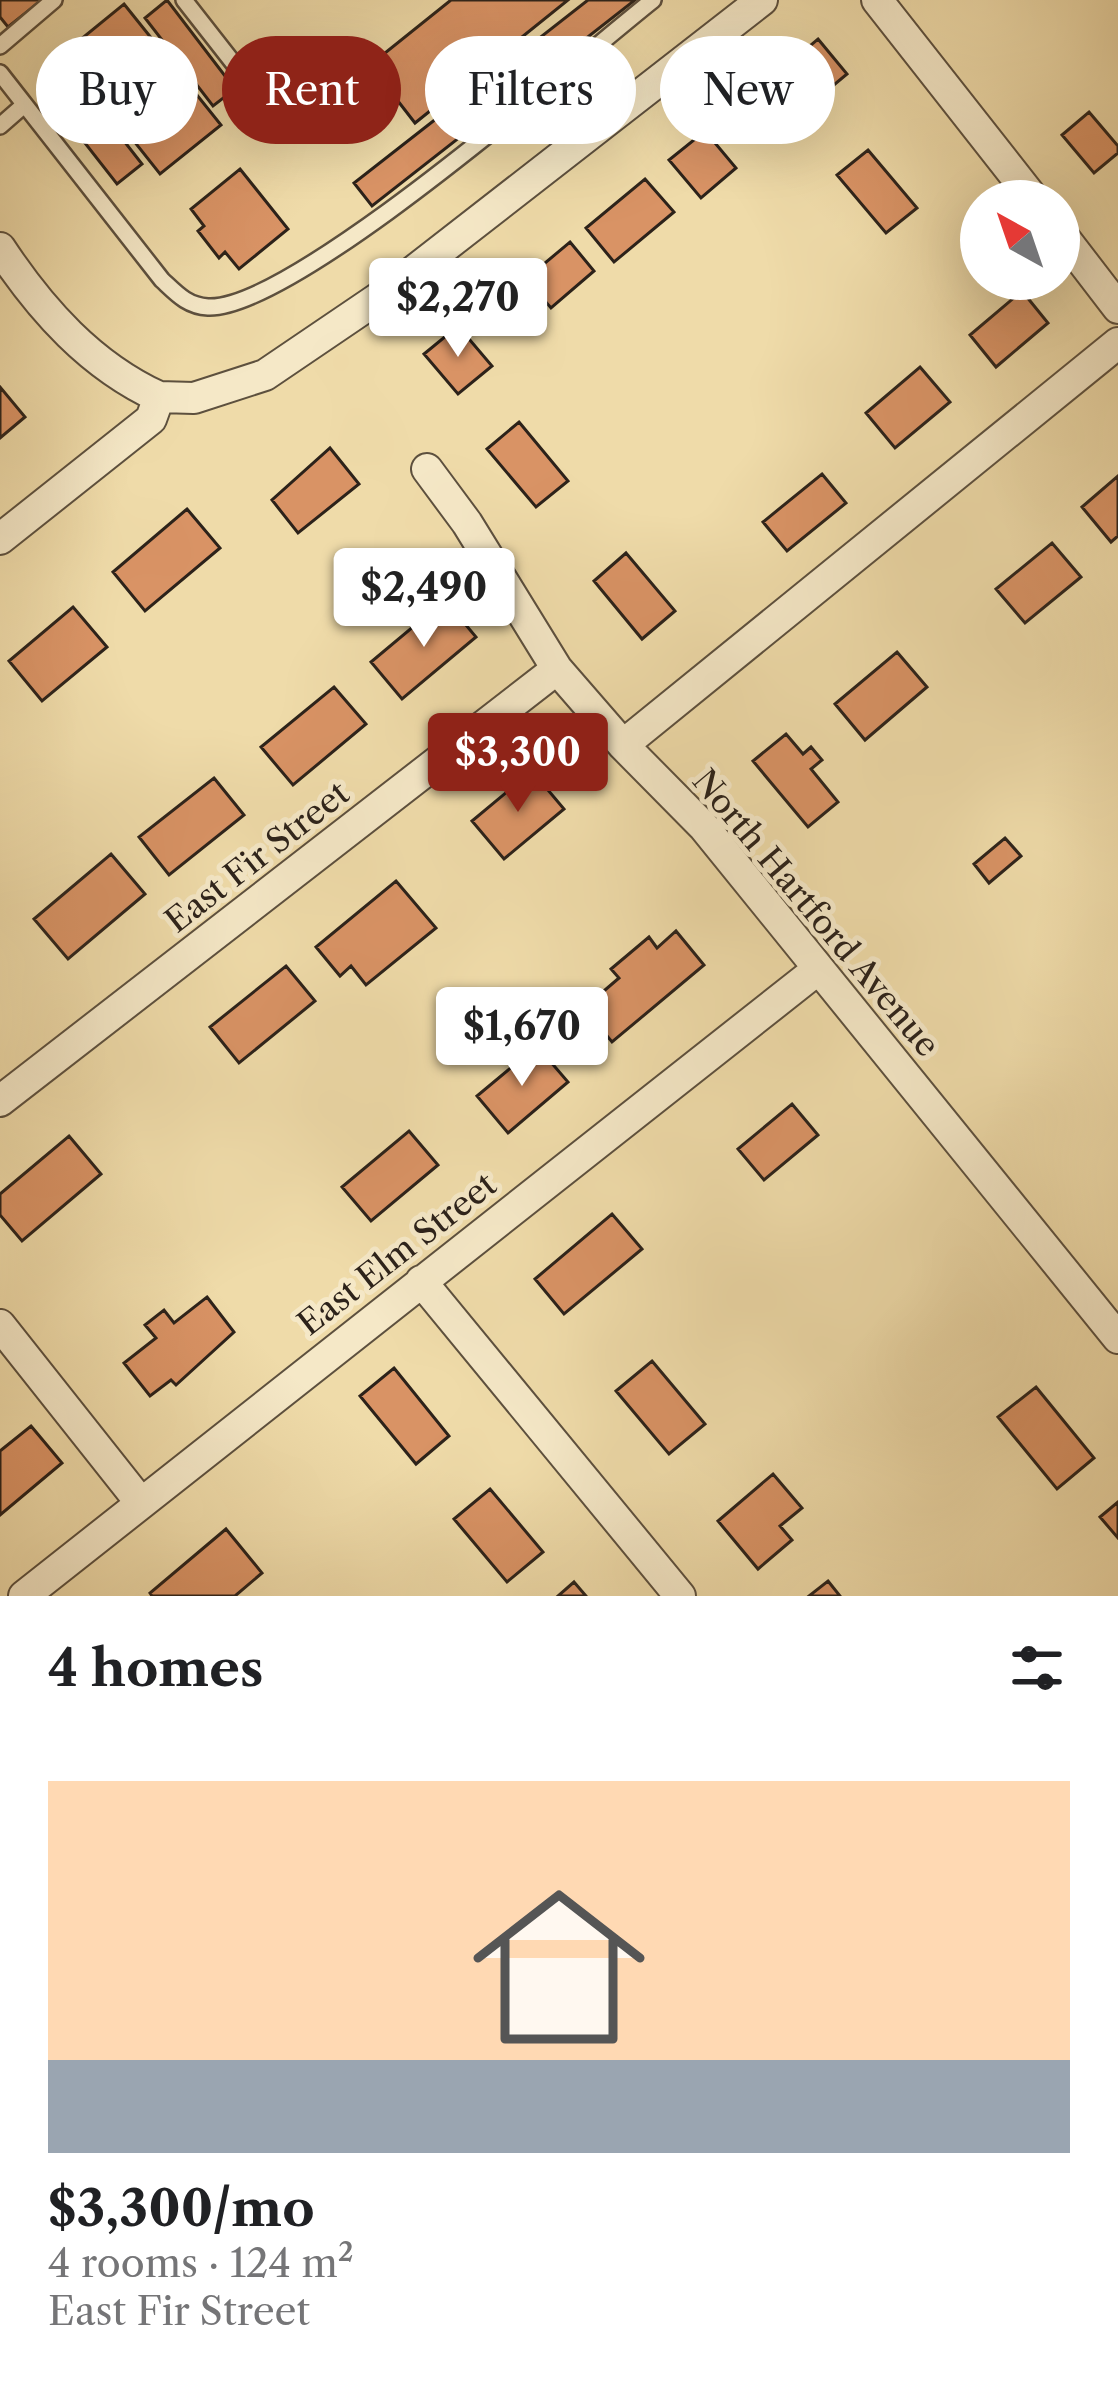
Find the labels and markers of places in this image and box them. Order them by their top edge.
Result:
pin: $2,270 [360,258,556,360]
pin: $2,490 [326,548,522,650]
pin: $3,300 [420,713,616,815]
pin: $1,670 [424,987,620,1089]

